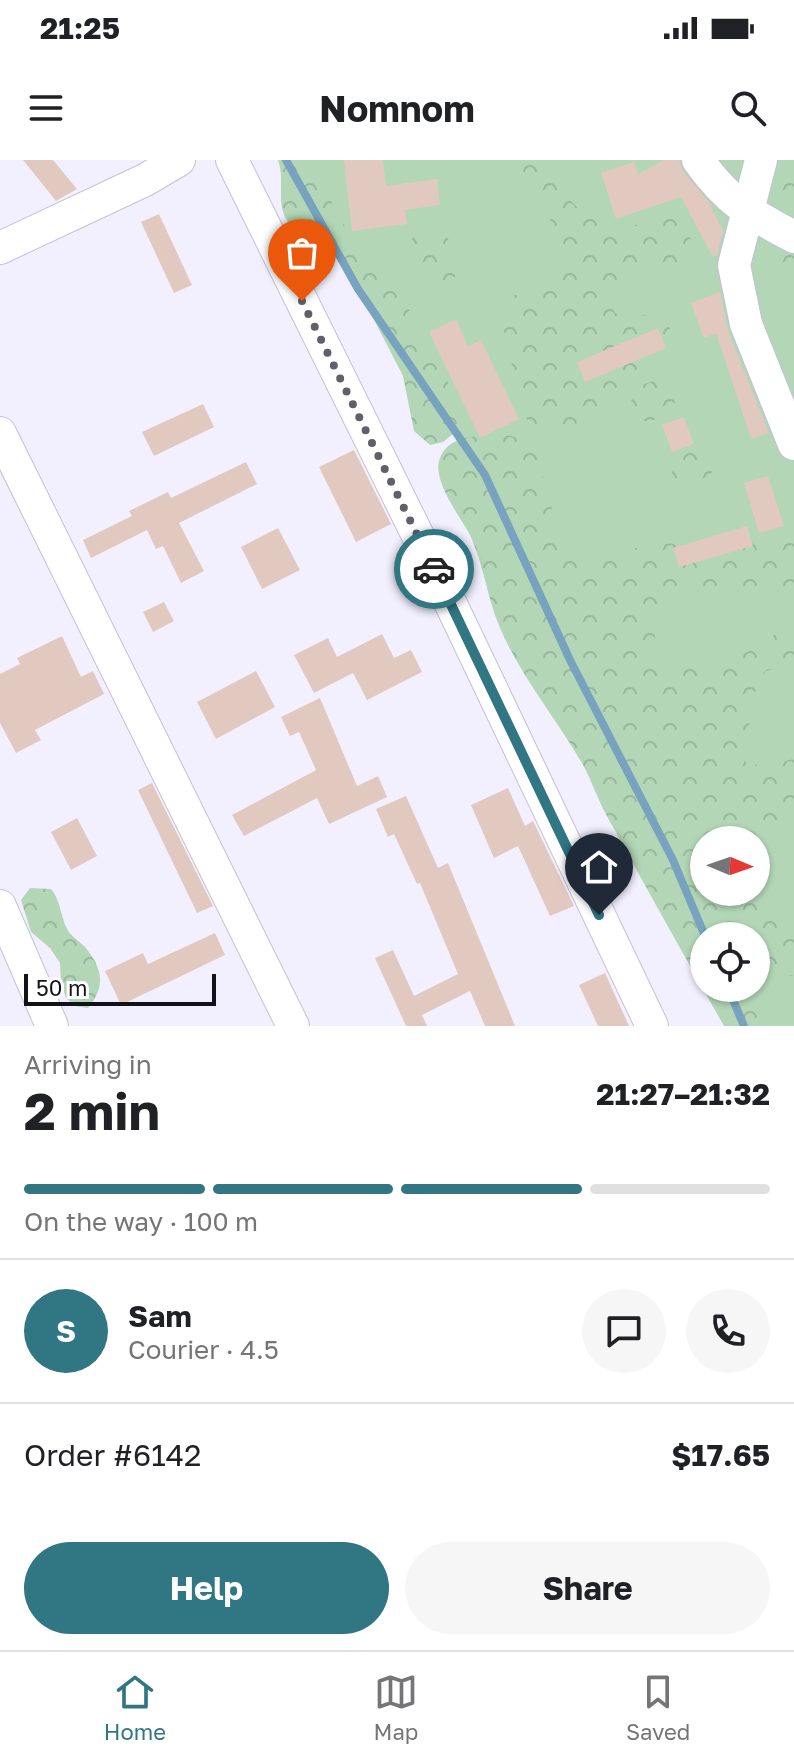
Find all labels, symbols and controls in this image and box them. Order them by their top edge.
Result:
text: 21:25 [40,10,120,46]
icon: menu [24,86,68,130]
icon: search [726,86,770,130]
text: Nomnom [319,87,475,130]
pin [268,219,336,301]
icon: bag [280,231,324,275]
courier [394,529,474,609]
icon: car [412,547,456,591]
north arrow [690,826,770,906]
map controls [690,826,770,1002]
pin [565,833,633,915]
icon: home [577,845,621,889]
button: locate [690,922,770,1002]
scale bar [24,970,216,1006]
text: 50 m [36,974,87,1001]
text: Arriving in [24,1049,152,1080]
text: 21:27–21:32 [596,1076,770,1112]
text: 2 min [24,1079,160,1141]
text: On the way · 100 m [24,1206,258,1237]
button: chat [582,1289,666,1373]
button: phone [686,1289,770,1373]
text: Sam [128,1298,192,1334]
text: S [56,1313,76,1349]
text: Courier · 4.5 [128,1334,279,1365]
text: Order #6142 [24,1437,201,1473]
text: $17.65 [671,1437,770,1473]
button: Help [24,1542,389,1634]
button: Share [405,1542,770,1634]
tab: Home [104,1670,166,1745]
tab: Map [374,1670,418,1745]
tab: Saved [626,1670,690,1745]

